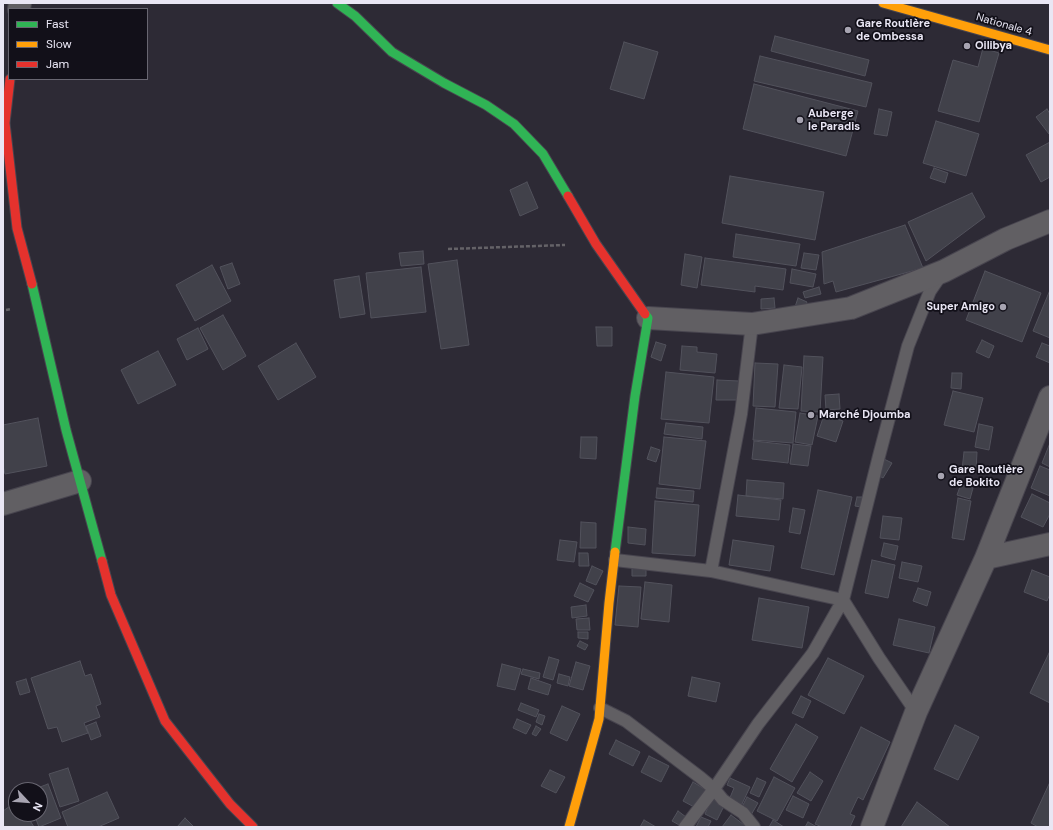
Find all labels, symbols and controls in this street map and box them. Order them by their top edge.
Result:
legend [8,8,148,80]
street label: Nationale 4 [975,11,1033,39]
text: Fast [46,16,69,32]
place label: Gare Routière de Ombessa [856,17,930,43]
marker: Gare Routière de Ombessa [843,25,853,35]
text: Slow [46,36,72,52]
place label: Oilibya [975,39,1012,53]
marker: Oilibya [962,41,972,51]
text: Jam [46,56,69,72]
place label: Auberge le Paradis [808,107,860,133]
marker: Auberge le Paradis [795,115,805,125]
place label: Super Amigo [926,300,995,314]
marker: Super Amigo [998,302,1008,312]
place label: Marché Djoumba [819,408,911,422]
marker: Marché Djoumba [806,410,816,420]
place label: Gare Routière de Bokito [949,463,1023,489]
marker: Gare Routière de Bokito [936,471,946,481]
north arrow [8,782,48,822]
text: N [30,800,46,813]

